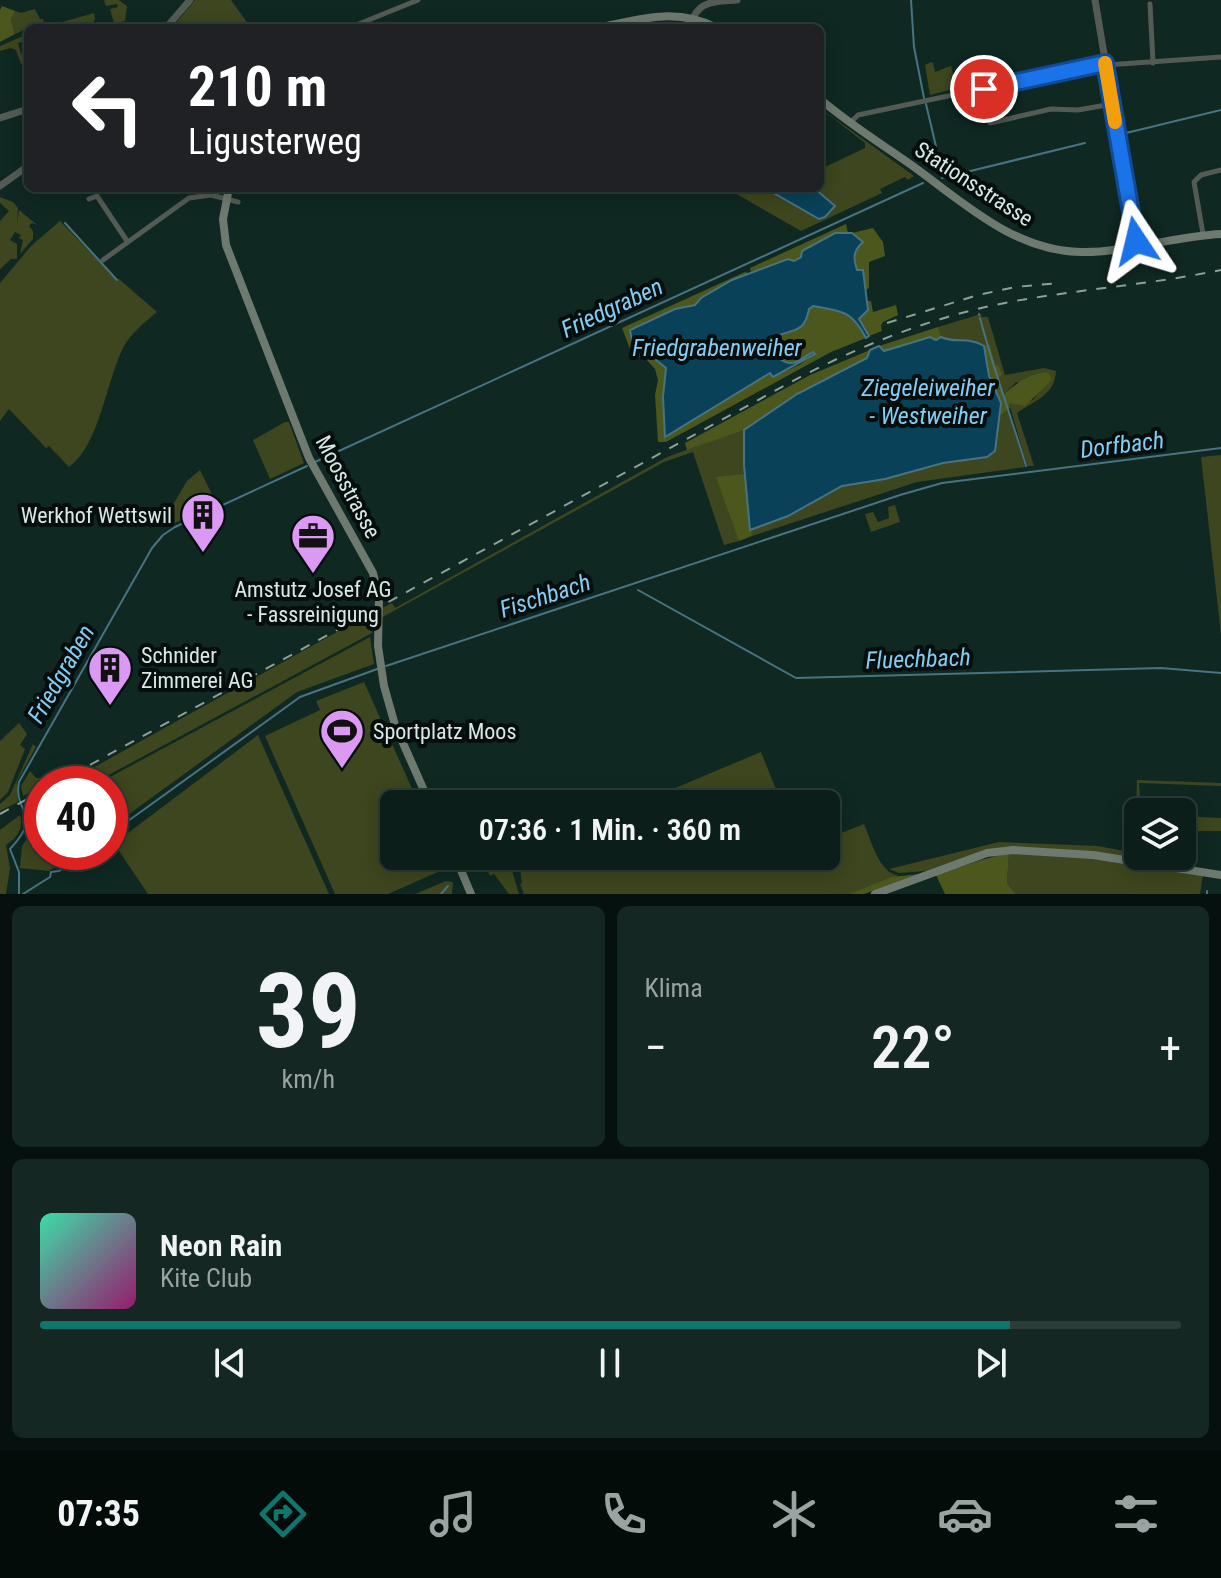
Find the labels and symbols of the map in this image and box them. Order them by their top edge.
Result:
pin [950,55,1018,123]
street label: Stationsstrasse [910,137,1038,231]
position arrow [1094,199,1178,283]
water label: Friedgraben [557,272,667,344]
water label: Friedgrabenweiher [632,334,803,362]
water label: Ziegeleiweiher - Westweiher [860,374,995,430]
water label: Dorfbach [1078,426,1166,464]
street label: Moosstrasse [311,431,385,543]
building icon: Werkhof Wettswil [179,491,227,554]
place label: Werkhof Wettswil [21,503,172,528]
office icon: Amstutz Josef AG - Fassreinigung [289,512,337,575]
water label: Fischbach [496,568,594,624]
place label: Amstutz Josef AG - Fassreinigung [234,577,392,627]
water label: Friedgraben [22,620,100,728]
place label: Schnider Zimmerei AG [141,643,253,693]
water label: Fluechbach [865,643,971,675]
building icon: Schnider Zimmerei AG [86,644,134,707]
sports icon: Sportplatz Moos [318,707,366,770]
place label: Sportplatz Moos [373,719,516,744]
speed limit sign: 40 [24,766,128,870]

